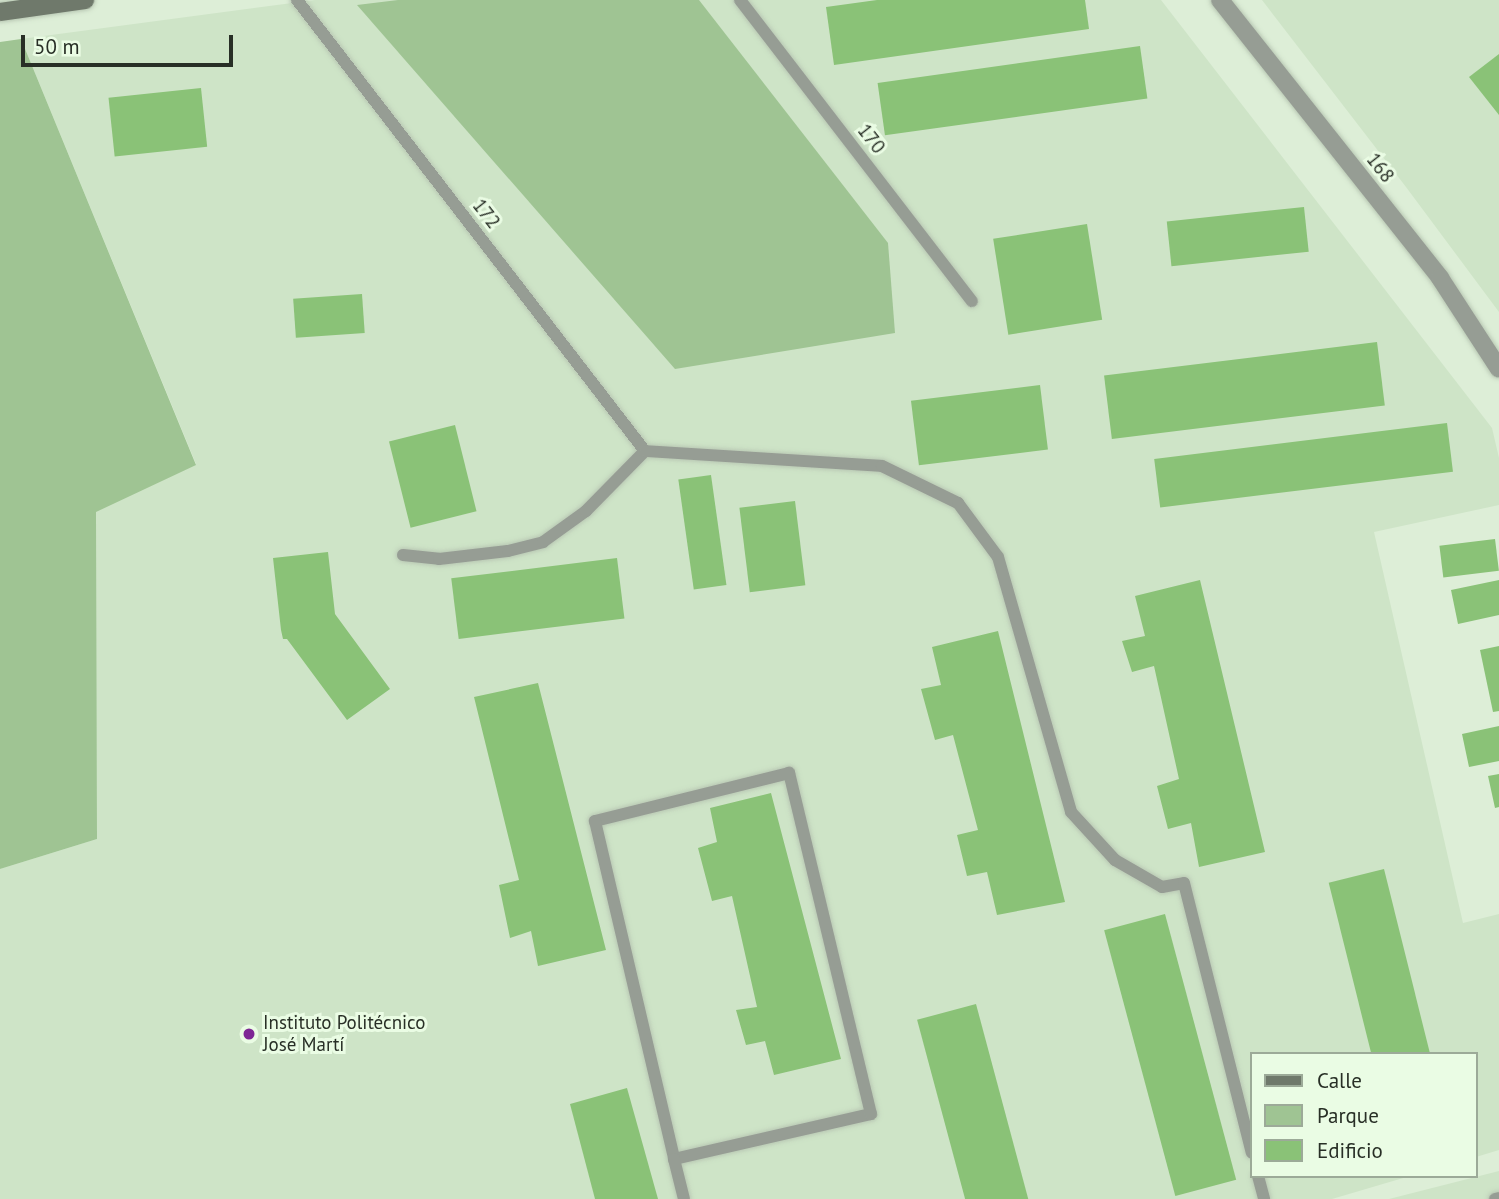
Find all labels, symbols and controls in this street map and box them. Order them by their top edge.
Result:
scale bar [24,21,236,65]
text: 50 m [34,33,80,60]
street label: 170 [852,120,890,158]
street label: 168 [1361,149,1399,187]
street label: 172 [467,195,505,233]
place label: Instituto Politécnico José Martí [263,1012,425,1056]
marker: Instituto Politécnico José Martí [241,1026,257,1042]
legend [1250,1052,1478,1178]
text: Calle [1317,1067,1362,1094]
text: Parque [1317,1102,1379,1129]
text: Edificio [1317,1137,1383,1164]

